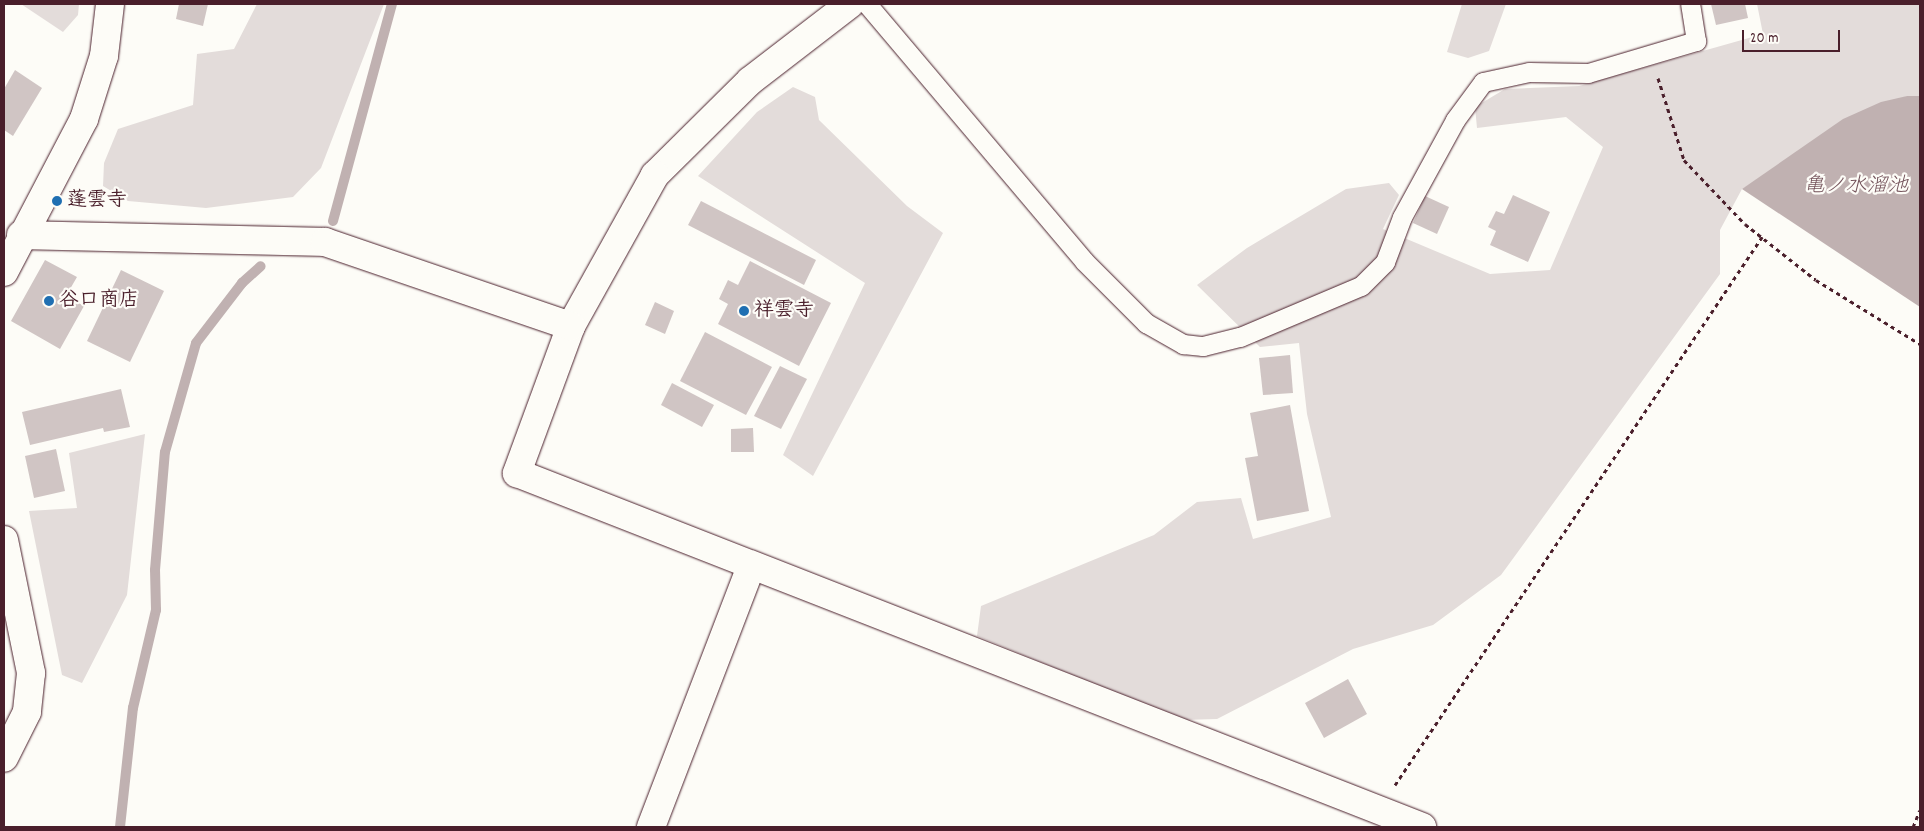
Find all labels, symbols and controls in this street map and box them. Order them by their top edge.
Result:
scale bar [1744,20,1842,52]
text: 20 m [1750,28,1778,50]
water label: 亀ノ水溜池 [1804,174,1908,200]
place label: 蓬雲寺 [67,189,127,213]
marker: 蓬雲寺 [51,195,63,207]
place label: 谷口商店 [59,289,139,313]
marker: 谷口商店 [43,295,55,307]
place label: 祥雲寺 [754,299,814,323]
marker: 祥雲寺 [738,305,750,317]

